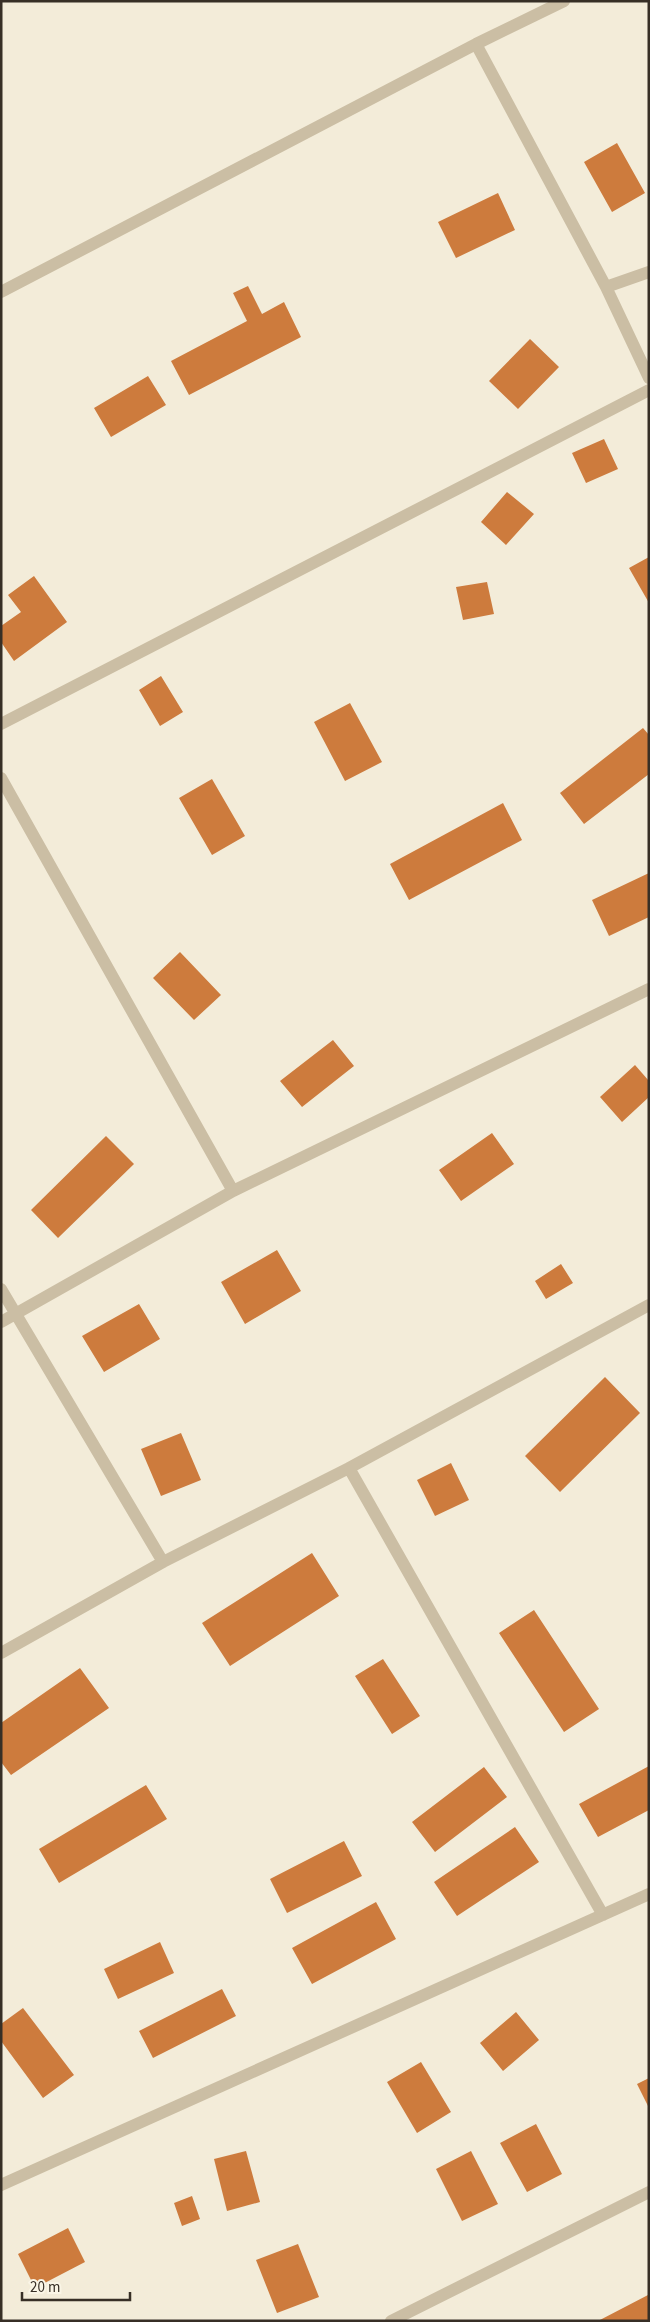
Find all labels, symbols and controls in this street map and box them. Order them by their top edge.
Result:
scale bar [22,2270,130,2302]
text: 20 m [30,2277,60,2298]

